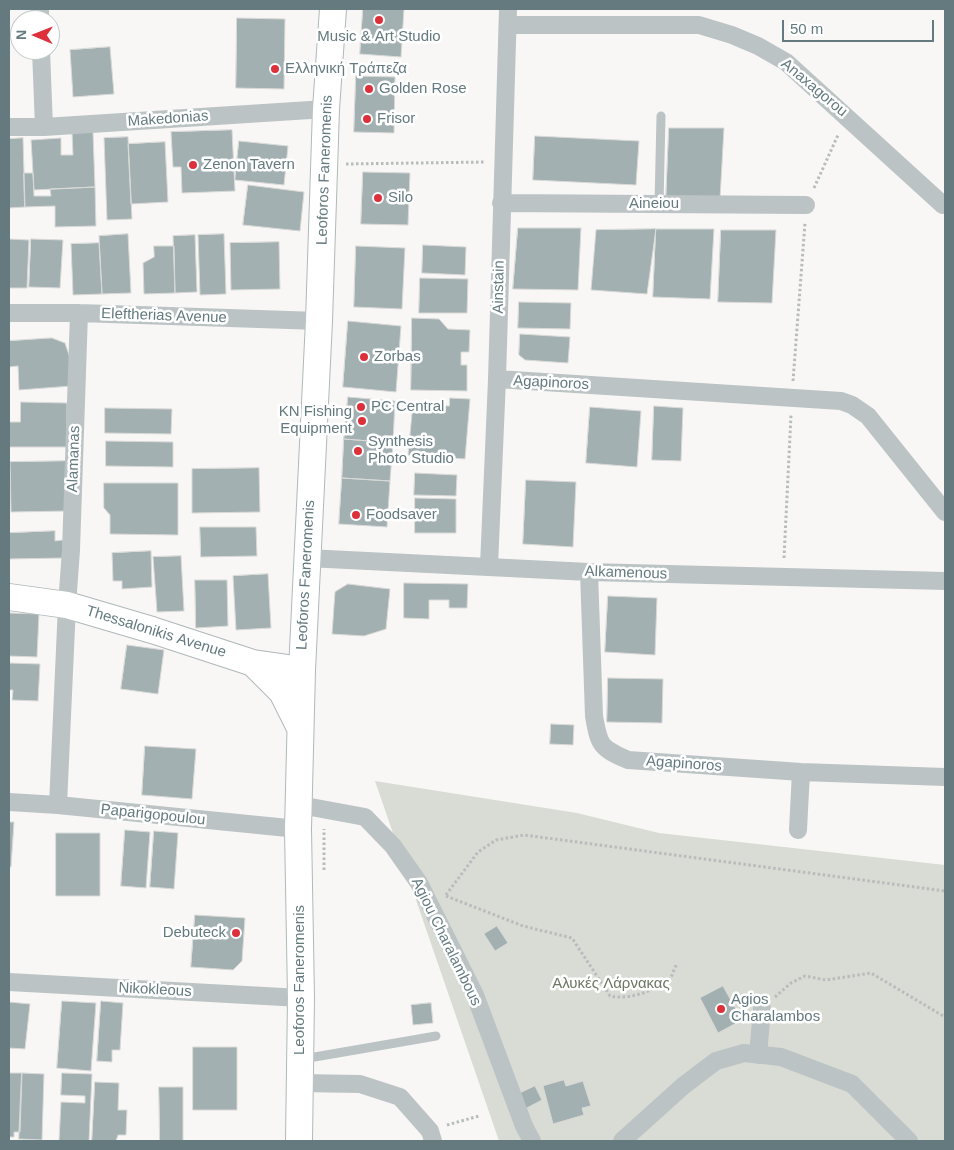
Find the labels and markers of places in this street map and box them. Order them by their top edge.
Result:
marker: Music & Art Studio [373,14,385,26]
place label: Music & Art Studio [317,28,441,46]
place label: Ελληνική Τράπεζα [285,60,407,78]
marker: Ελληνική Τράπεζα [269,63,281,75]
place label: Golden Rose [379,80,467,98]
marker: Golden Rose [363,83,375,95]
place label: Frisor [377,110,415,128]
marker: Frisor [361,113,373,125]
place label: Zenon Tavern [203,156,295,174]
marker: Zenon Tavern [187,159,199,171]
place label: Silo [388,189,413,207]
marker: Silo [372,192,384,204]
place label: Zorbas [374,348,421,366]
marker: Zorbas [358,351,370,363]
place label: PC Central [371,398,444,416]
marker: PC Central [355,401,367,413]
place label: KN Fishing Equipment [279,403,352,438]
marker: KN Fishing Equipment [356,415,368,427]
place label: Synthesis Photo Studio [368,433,454,468]
marker: Synthesis Photo Studio [352,445,364,457]
place label: Foodsaver [366,506,437,524]
marker: Foodsaver [350,509,362,521]
place label: Debuteck [163,924,226,942]
marker: Debuteck [230,927,242,939]
place label: Agios Charalambos [731,991,820,1026]
marker: Agios Charalambos [715,1003,727,1015]

